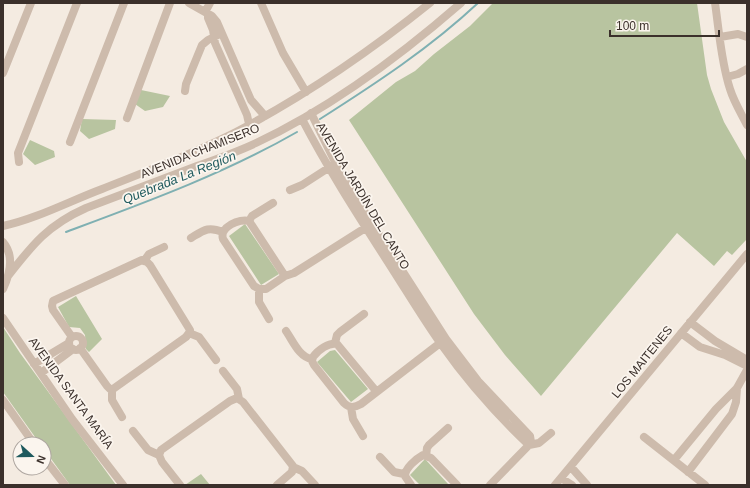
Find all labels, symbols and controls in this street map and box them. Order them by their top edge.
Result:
scale bar [610,12,719,38]
text: 100 m [616,19,649,33]
street label: AVENIDA JARDÍN DEL CANTO [313,119,413,272]
street label: AVENIDA CHAMISERO [138,121,262,181]
water label: Quebrada La Región [120,148,238,207]
street label: LOS MAITENES [609,323,675,401]
street label: AVENIDA SANTA MARÍA [26,334,117,451]
north arrow [12,436,52,476]
text: N [34,454,48,465]

